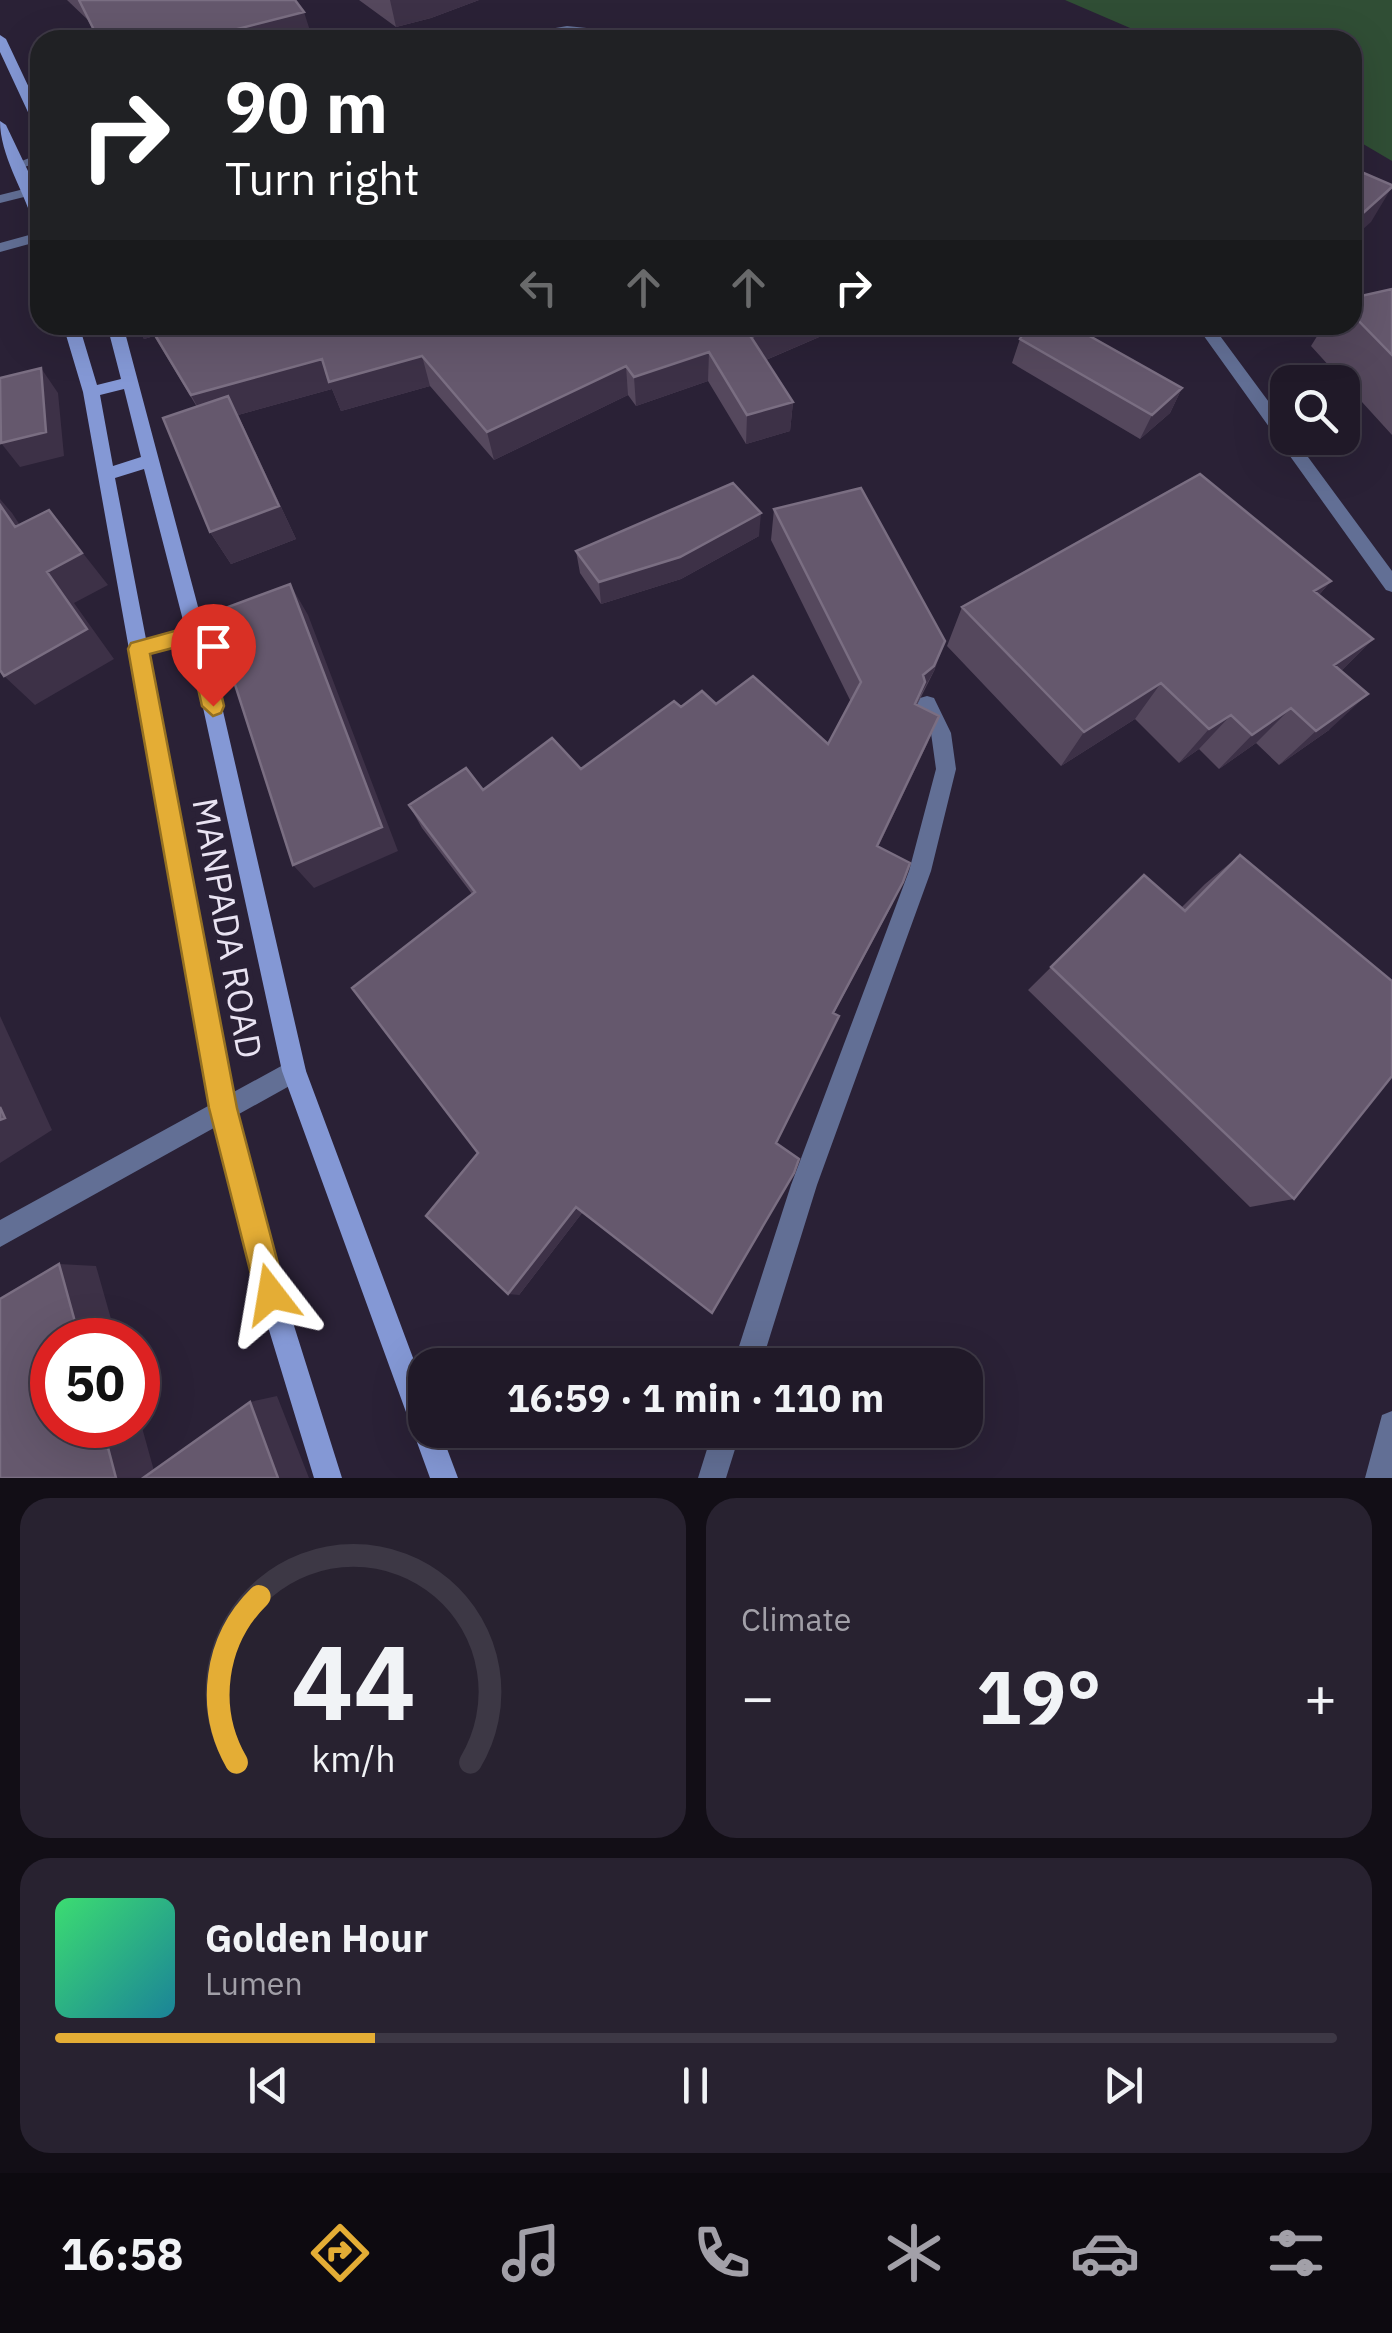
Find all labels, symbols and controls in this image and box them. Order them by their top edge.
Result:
text: 90 m [225,61,388,152]
icon: right [60,70,190,200]
text: Turn right [225,149,420,207]
icon: left [511,260,566,315]
icon: ahead [616,260,671,315]
icon: ahead [721,260,776,315]
icon: right [826,260,881,315]
map controls [1270,365,1360,455]
button: search [1270,365,1360,455]
pin [171,604,256,707]
icon: arrive [186,619,241,674]
street label: MANPADA ROAD [182,794,274,1062]
position arrow [219,1242,323,1346]
speed limit sign: 50 [30,1318,160,1448]
text: 16:59 · 1 min · 110 m [507,1373,884,1422]
text: Climate [741,1598,851,1640]
text: 44 [291,1613,415,1749]
text: 19° [976,1647,1102,1745]
text: − [741,1661,774,1732]
text: + [1304,1661,1337,1732]
text: km/h [311,1735,395,1782]
text: Golden Hour [205,1913,428,1962]
text: Lumen [205,1962,303,2004]
icon: previous [241,2058,296,2113]
icon: pause [668,2058,723,2113]
icon: next [1096,2058,1151,2113]
icon: directions [305,2218,375,2288]
icon: music [496,2218,566,2288]
icon: phone [687,2218,757,2288]
icon: climate [879,2218,949,2288]
icon: car [1070,2218,1140,2288]
icon: filters [1261,2218,1331,2288]
text: 16:58 [61,2224,184,2282]

